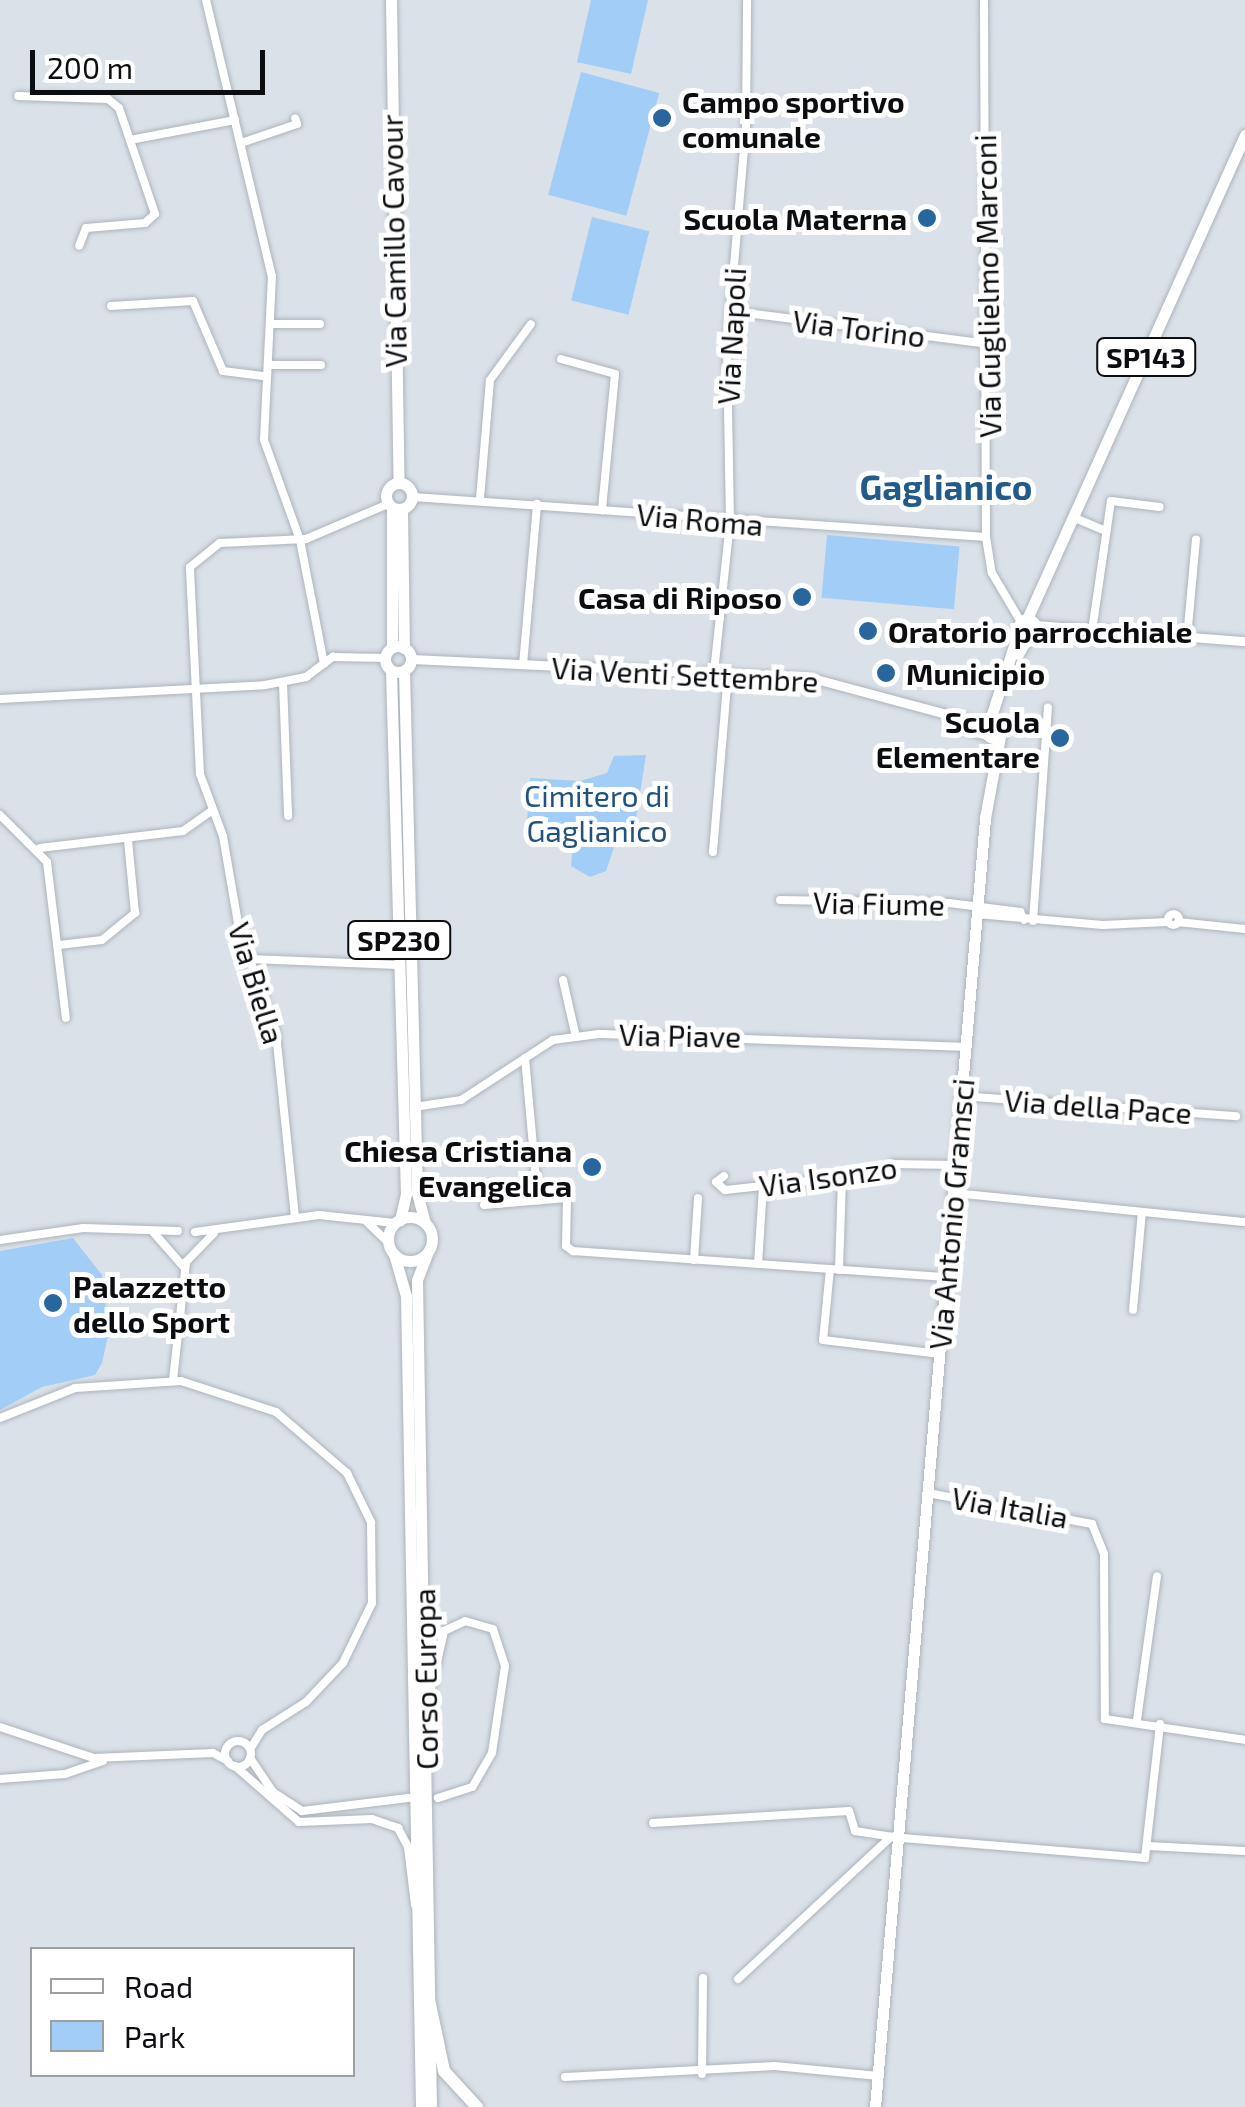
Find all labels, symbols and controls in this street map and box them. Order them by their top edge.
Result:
scale bar [35,30,270,92]
text: 200 m [47,49,133,85]
place label: Campo sportivo comunale [682,83,905,154]
marker: Campo sportivo comunale [651,107,673,129]
street label: Via Camillo Cavour [373,114,413,368]
street label: Via Guglielmo Marconi [966,134,1008,438]
place label: Scuola Materna [684,200,907,236]
marker: Scuola Materna [916,207,938,229]
street label: Via Napoli [709,267,753,405]
street label: Via Torino [790,302,928,354]
road number: SP143 [1096,334,1196,380]
district label: Gaglianico [860,465,1032,507]
street label: Via Roma [635,496,765,542]
place label: Casa di Riposo [578,579,782,615]
marker: Casa di Riposo [791,586,813,608]
place label: Oratorio parrocchiale [888,613,1192,649]
marker: Oratorio parrocchiale [857,620,879,642]
street label: Via Venti Settembre [550,649,820,699]
place label: Municipio [906,655,1045,691]
marker: Municipio [875,662,897,684]
place label: Scuola Elementare [876,703,1040,774]
marker: Scuola Elementare [1049,727,1071,749]
park label: Cimitero di Gaglianico [524,777,670,848]
street label: Via Fiume [813,884,945,922]
road number: SP230 [346,917,452,963]
street label: Via Biella [221,918,293,1048]
street label: Via Piave [619,1016,741,1054]
street label: Via Antonio Gramsci [921,1076,981,1352]
street label: Via della Pace [1003,1081,1193,1131]
place label: Chiesa Cristiana Evangelica [344,1132,572,1202]
street label: Via Isonzo [757,1149,899,1203]
marker: Chiesa Cristiana Evangelica [581,1156,603,1178]
place label: Palazzetto dello Sport [73,1268,230,1338]
marker: Palazzetto dello Sport [42,1292,64,1314]
street label: Via Italia [949,1479,1071,1535]
street label: Corso Europa [405,1588,445,1770]
legend [30,1947,355,2077]
text: Road [124,1968,193,2004]
text: Park [124,2018,185,2054]

